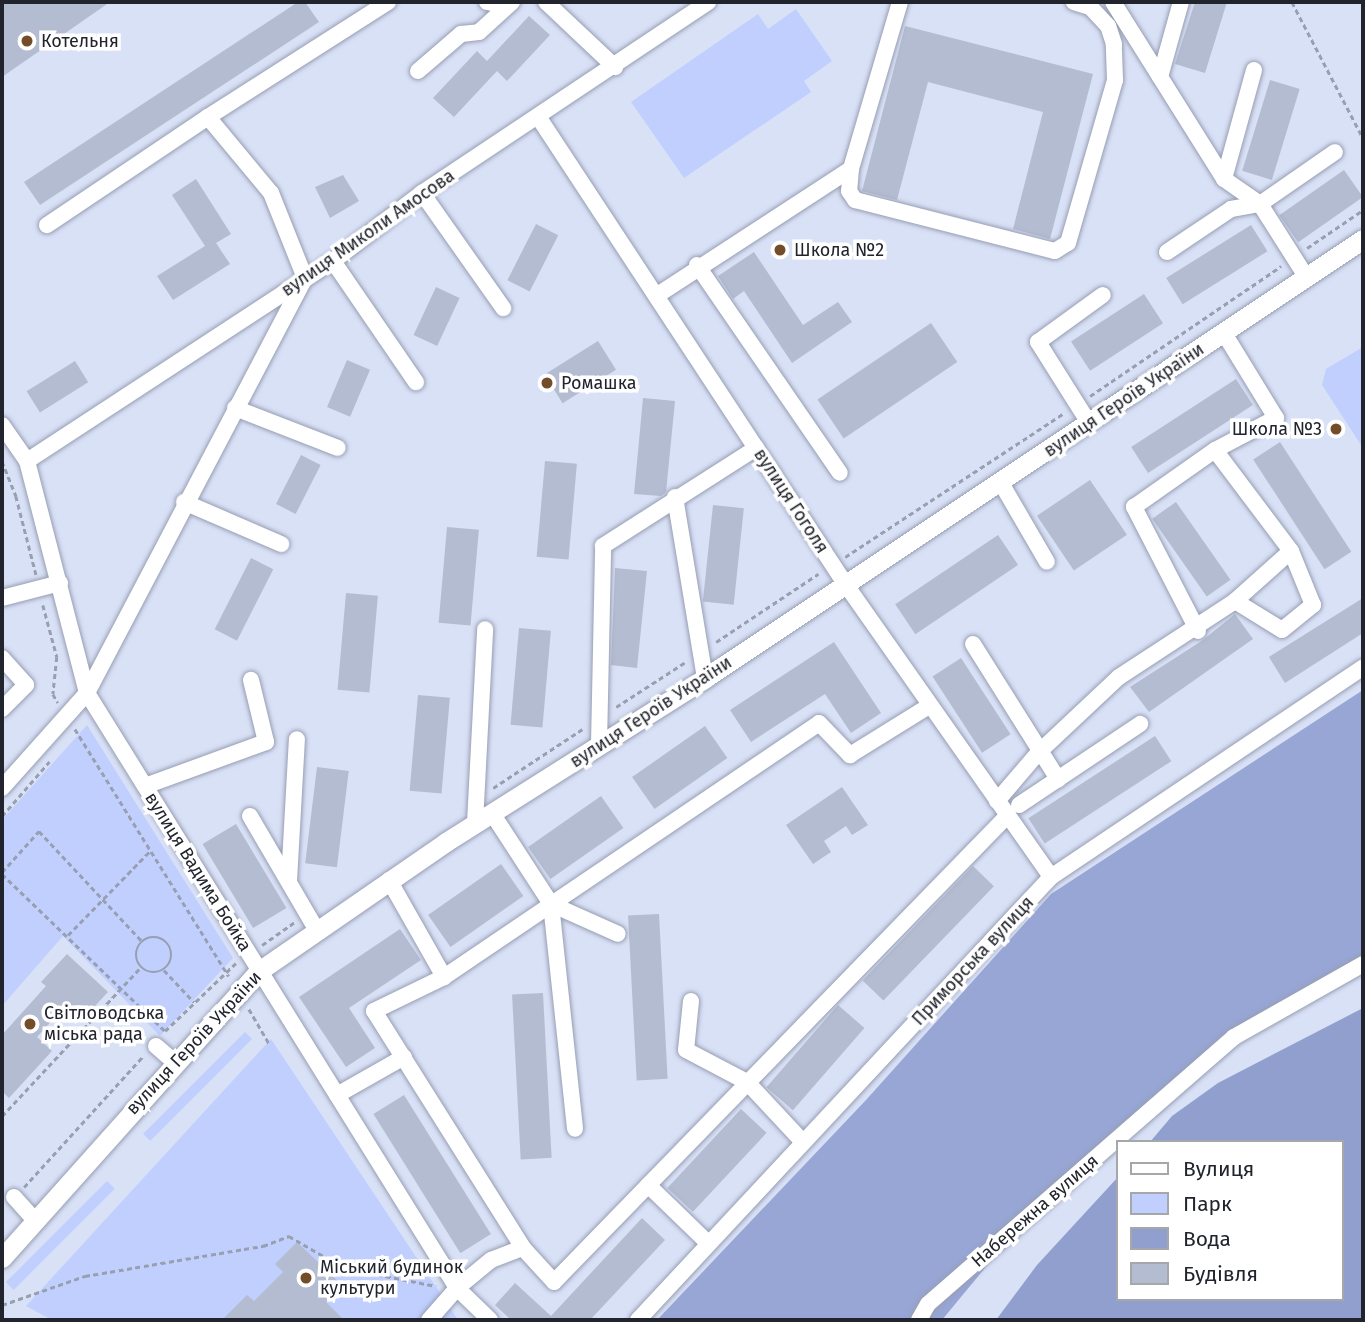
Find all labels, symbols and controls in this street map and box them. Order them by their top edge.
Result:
place label: Котельня [41,30,119,52]
marker: Котельня [19,33,35,49]
street label: вулиця Миколи Амосова [277,165,459,301]
place label: Школа №2 [794,239,884,261]
marker: Школа №2 [772,242,788,258]
street label: вулиця Героїв України [1040,338,1208,462]
place label: Ромашка [561,372,636,394]
marker: Ромашка [539,375,555,391]
place label: Школа №3 [1232,418,1322,440]
marker: Школа №3 [1328,421,1344,437]
street label: вулиця Гоголя [749,445,833,557]
street label: вулиця Героїв України [566,652,736,772]
street label: вулиця Вадима Бойка [140,788,256,956]
street label: Приморська вулиця [908,892,1038,1030]
street label: вулиця Героїв України [122,967,266,1119]
place label: Світловодська міська рада [44,1003,164,1046]
marker: Світловодська міська рада [22,1016,38,1032]
legend [1116,1140,1344,1301]
street label: Набережна вулиця [967,1150,1103,1272]
text: Вулиця [1183,1156,1254,1182]
text: Парк [1183,1191,1232,1217]
text: Вода [1183,1226,1231,1252]
place label: Міський будинок культури [320,1257,463,1300]
text: Будівля [1183,1261,1258,1287]
marker: Міський будинок культури [298,1270,314,1286]

